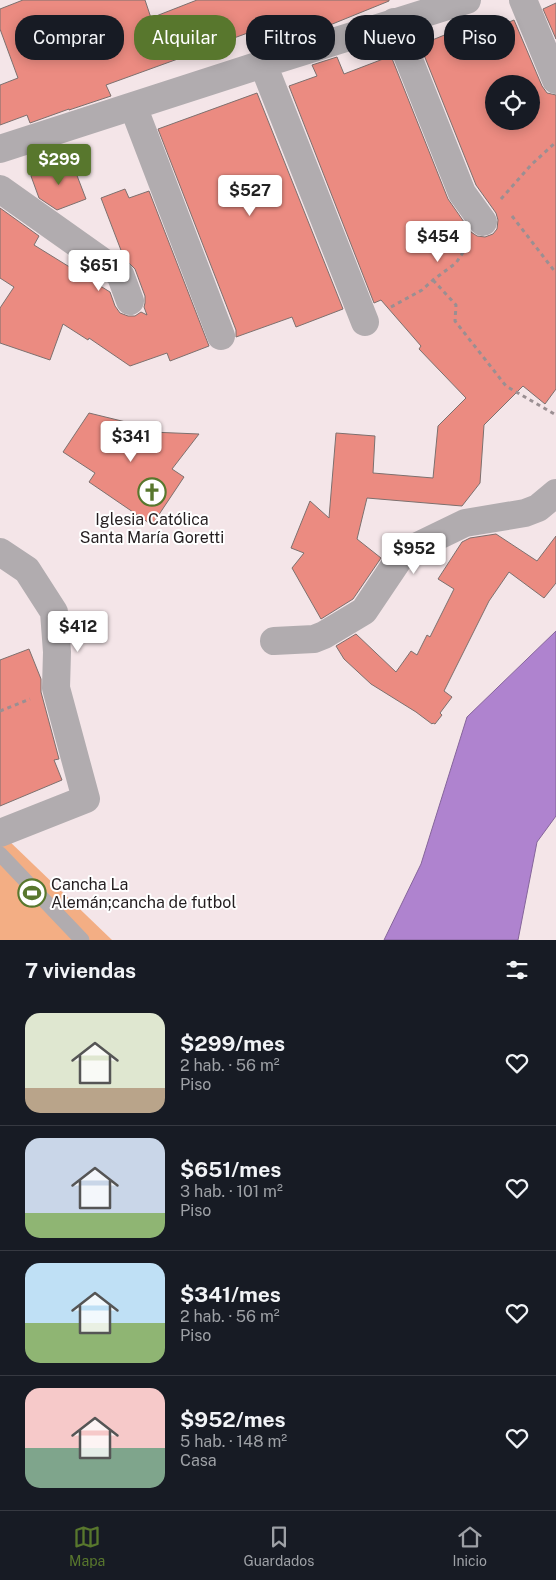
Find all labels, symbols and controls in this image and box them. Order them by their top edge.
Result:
chip: Comprar [15,15,124,60]
chip: Alquilar [134,15,236,60]
chip: Filtros [246,15,335,60]
chip: Nuevo [345,15,434,60]
chip: Piso [444,15,515,60]
map controls [485,75,540,130]
button: locate [485,75,540,130]
pin: $299 [29,144,89,186]
text: $299 [38,150,80,169]
pin: $527 [220,174,280,217]
text: $527 [229,181,271,200]
pin: $454 [408,220,468,263]
text: $454 [417,227,459,246]
pin: $651 [69,250,129,292]
text: $651 [79,256,119,275]
pin: $341 [101,420,161,463]
text: $341 [112,427,150,446]
church icon: Iglesia Católica Santa María Goretti [137,477,167,507]
place label: Iglesia Católica Santa María Goretti [80,510,224,547]
pin: $952 [384,532,444,575]
text: $952 [393,539,435,558]
pin: $412 [48,610,108,653]
text: $412 [59,617,97,636]
place label: Cancha La Alemán;cancha de futbol [51,875,236,912]
sports icon: Cancha La Alemán;cancha de futbol [17,878,47,908]
icon: filters [503,956,531,984]
text: 7 viviendas [25,958,136,983]
text: $299/mes [180,1031,285,1056]
icon: home [65,1033,125,1093]
icon: heart [503,1049,531,1077]
text: 2 hab. · 56 m² [180,1056,280,1075]
text: Piso [180,1075,211,1094]
text: $651/mes [180,1157,281,1182]
icon: home [65,1158,125,1218]
icon: heart [503,1174,531,1202]
text: 3 hab. · 101 m² [180,1182,283,1201]
text: Piso [180,1201,211,1220]
text: $341/mes [180,1282,281,1307]
icon: home [65,1283,125,1343]
icon: heart [503,1299,531,1327]
text: 2 hab. · 56 m² [180,1307,280,1326]
text: Piso [180,1326,211,1345]
text: $952/mes [180,1407,286,1432]
icon: home [65,1408,125,1468]
icon: heart [503,1424,531,1452]
text: 5 hab. · 148 m² [180,1432,287,1451]
text: Casa [180,1451,217,1470]
tab: Mapa [69,1523,105,1569]
tab: Guardados [243,1523,314,1569]
tab: Inicio [452,1523,487,1569]

